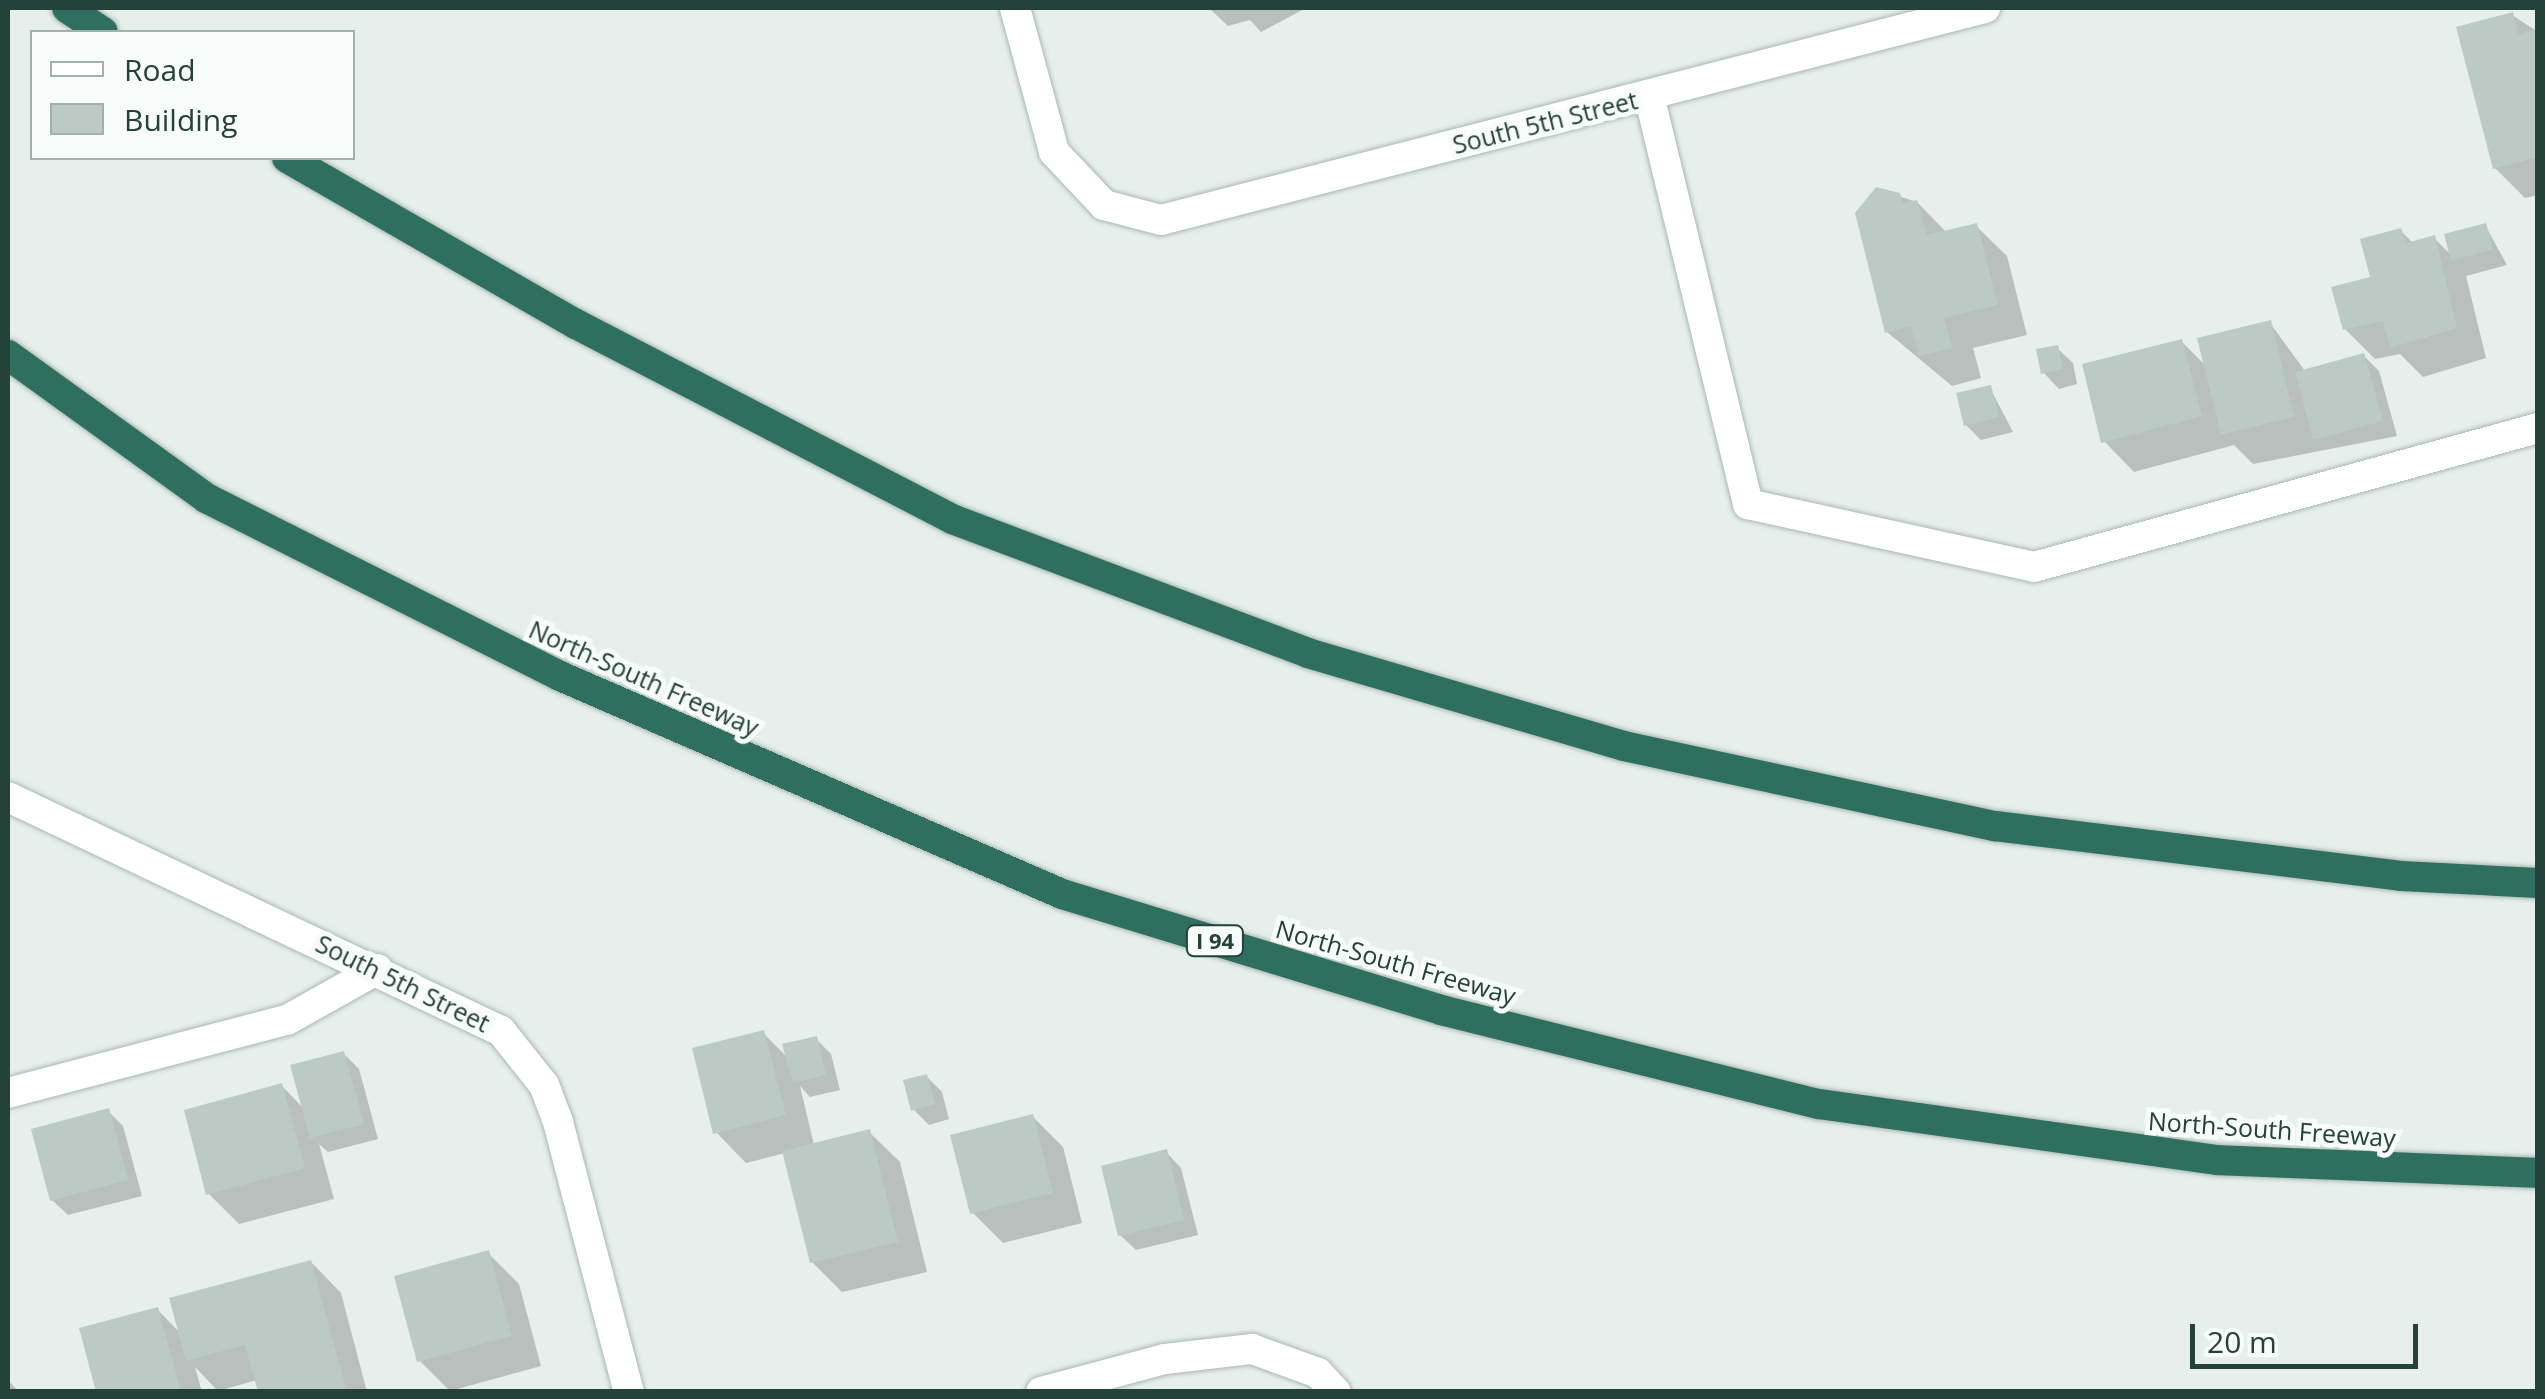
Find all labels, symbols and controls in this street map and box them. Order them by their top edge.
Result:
legend [30,30,355,160]
text: Road [124,49,196,90]
street label: South 5th Street [1449,85,1641,159]
text: Building [124,99,238,140]
street label: North-South Freeway [525,614,763,742]
street label: North-South Freeway [1273,913,1519,1011]
road number: I 94 [1185,924,1245,958]
street label: South 5th Street [311,928,495,1038]
street label: North-South Freeway [2147,1105,2397,1153]
scale bar [2195,1304,2422,1366]
text: 20 m [2207,1321,2277,1362]

